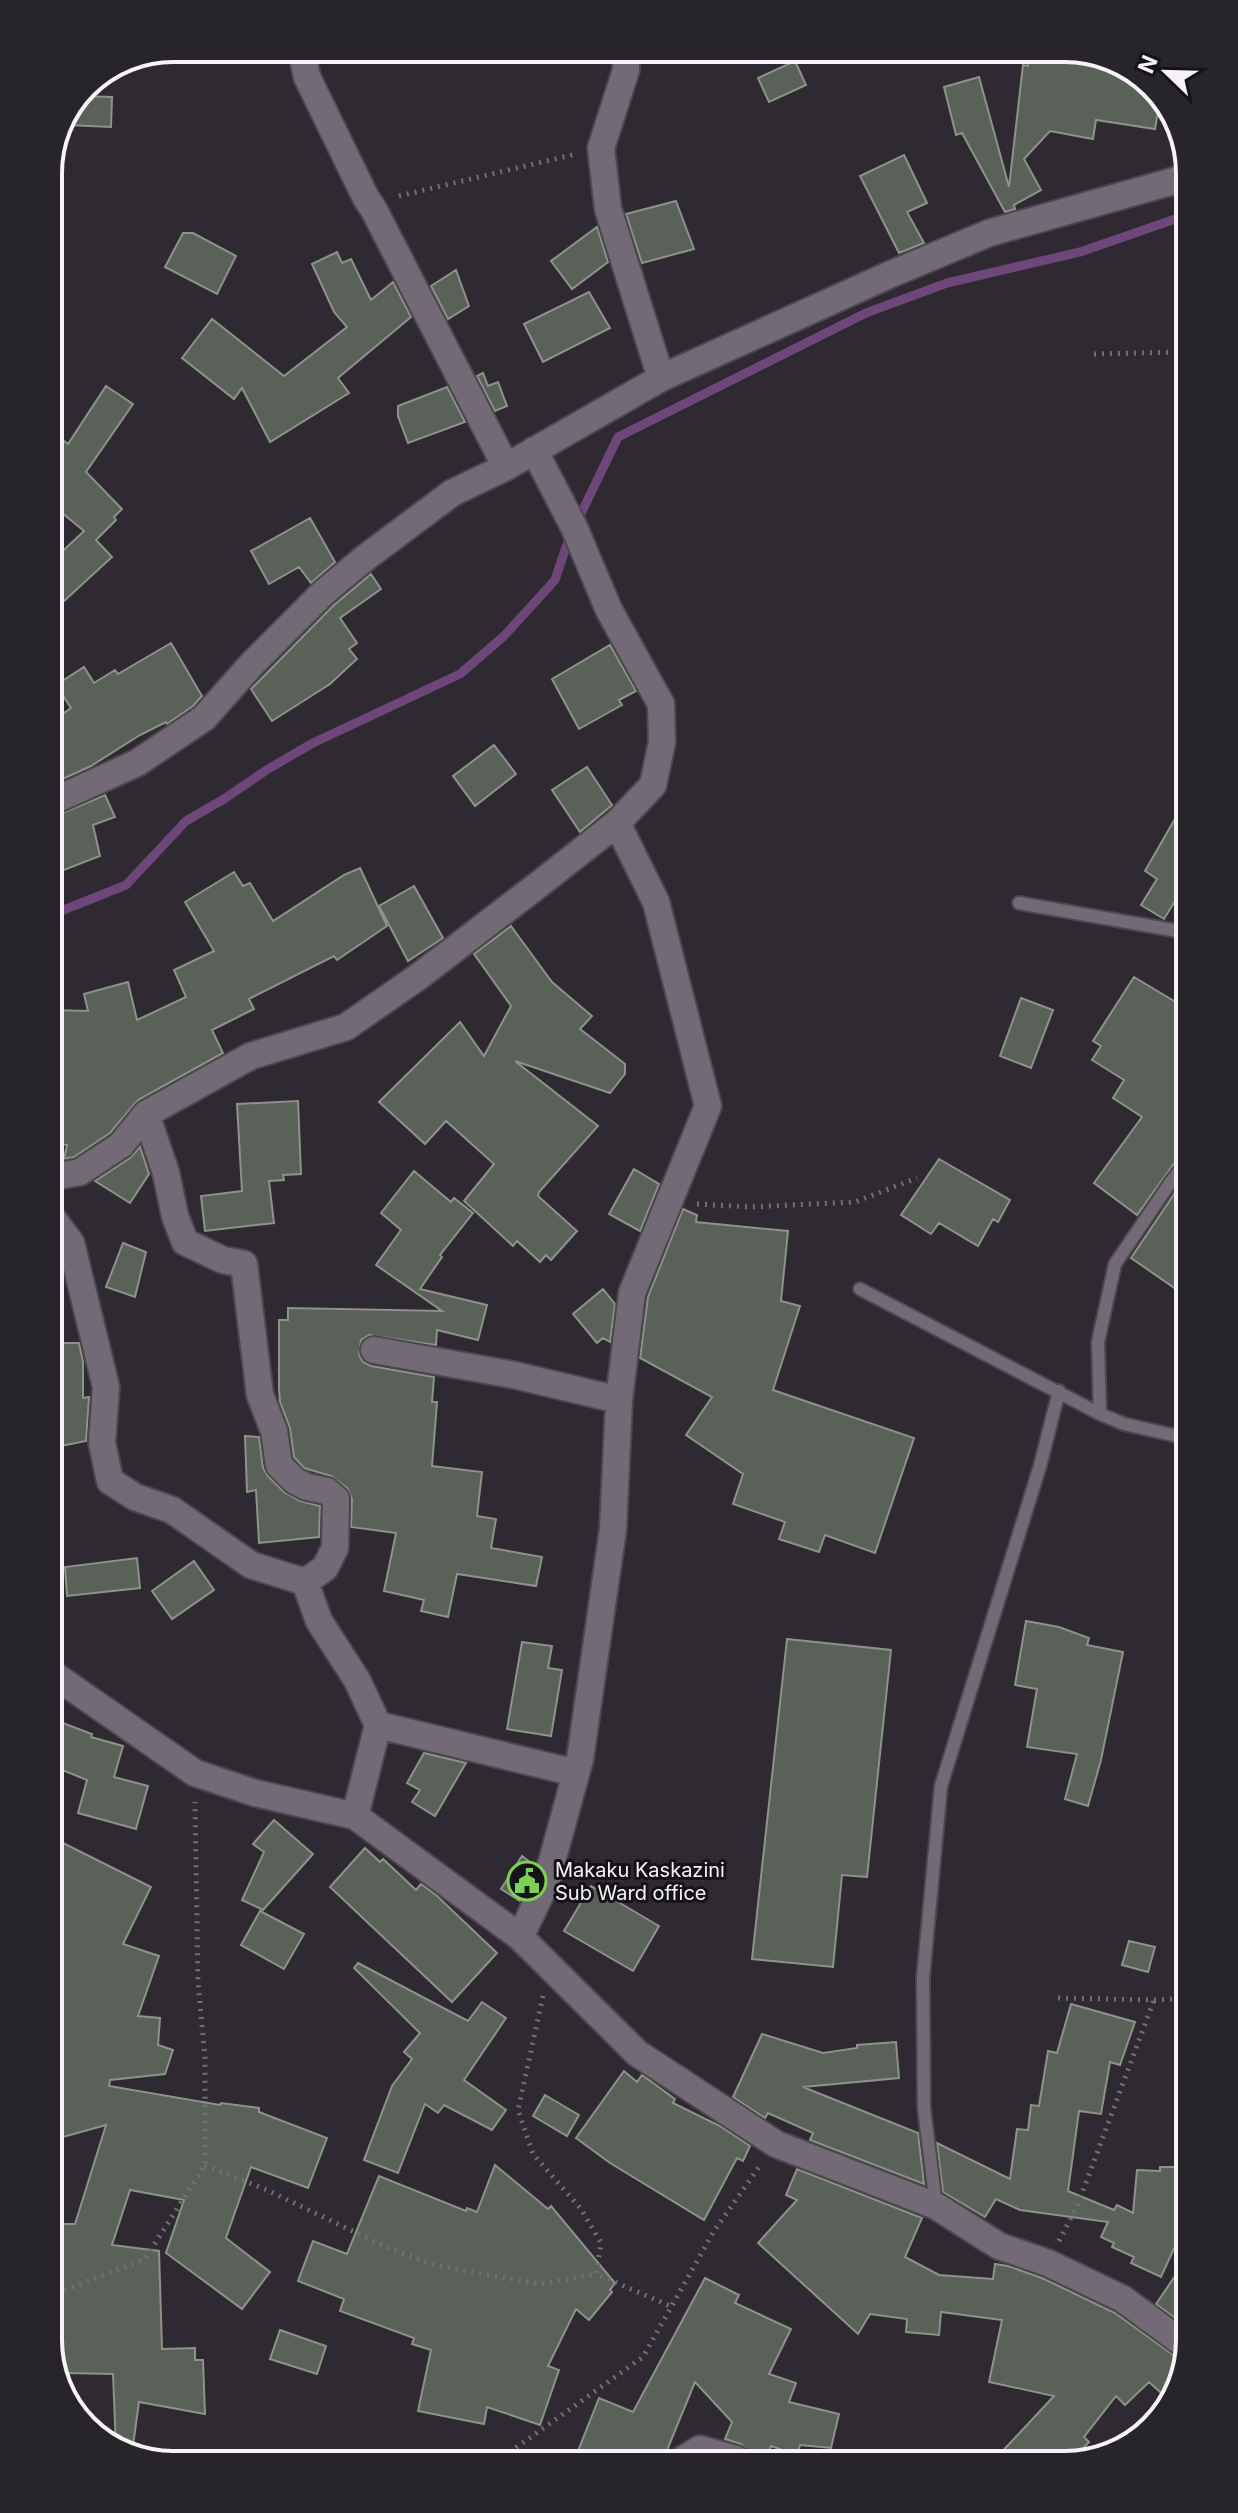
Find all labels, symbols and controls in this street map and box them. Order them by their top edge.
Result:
north arrow [1126,32,1206,112]
text: N [1132,51,1163,77]
place label: Makaku Kaskazini Sub Ward office [555,1858,725,1905]
public building icon: Makaku Kaskazini Sub Ward office [506,1860,548,1902]

